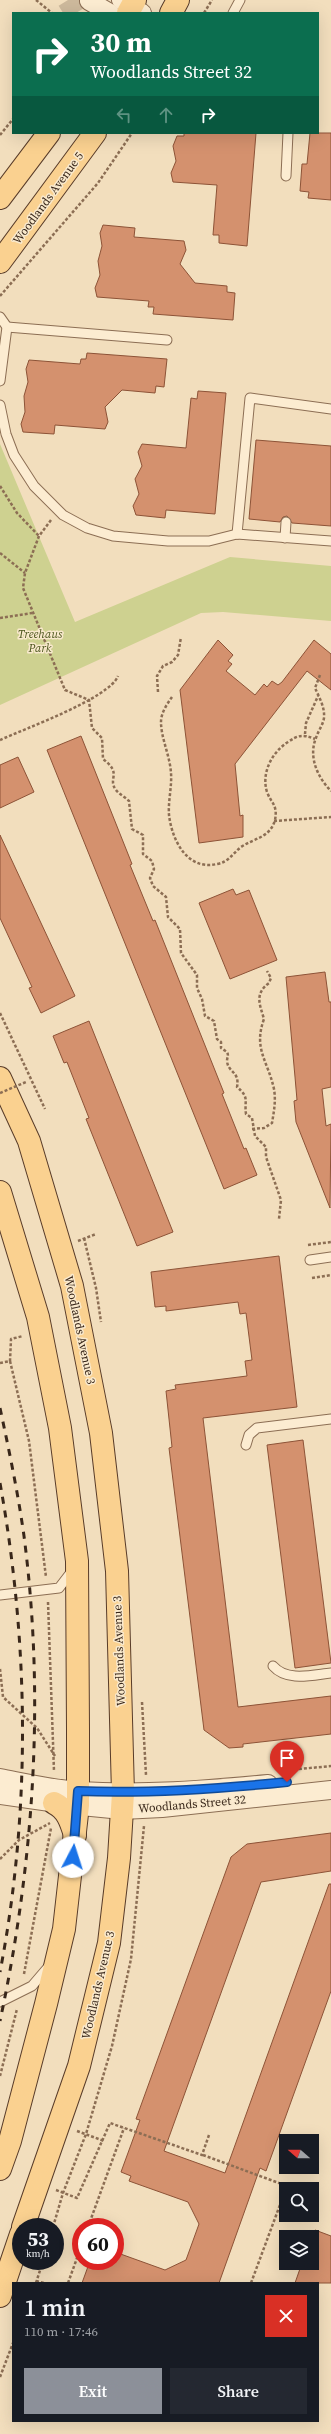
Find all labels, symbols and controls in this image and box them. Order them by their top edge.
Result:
text: 30 m [90,23,152,61]
icon: right [24,28,76,80]
text: Woodlands Street 32 [90,59,252,84]
icon: left [113,104,135,126]
icon: ahead [155,104,177,126]
icon: right [197,104,219,126]
street label: Woodlands Avenue 5 [9,149,87,247]
park label: Treehaus Park [18,626,63,656]
street label: Woodlands Avenue 3 [61,1274,99,1386]
street label: Woodlands Avenue 3 [109,1596,129,1706]
pin [270,1741,304,1782]
icon: arrive [276,1747,298,1769]
street label: Woodlands Street 32 [137,1791,247,1817]
position arrow [52,1836,94,1878]
street label: Woodlands Avenue 3 [78,1929,118,2041]
north arrow [279,2134,319,2174]
map controls [279,2134,319,2270]
button: search [279,2182,319,2222]
speed limit sign: 60 [72,2218,124,2270]
text: 53 [27,2225,49,2253]
button: layers [279,2230,319,2270]
text: km/h [26,2247,50,2260]
text: 1 min [24,2291,86,2324]
button: close [265,2295,307,2337]
text: 110 m · 17:46 [24,2323,98,2340]
button: Exit [24,2368,162,2414]
button: Share [170,2368,307,2414]

